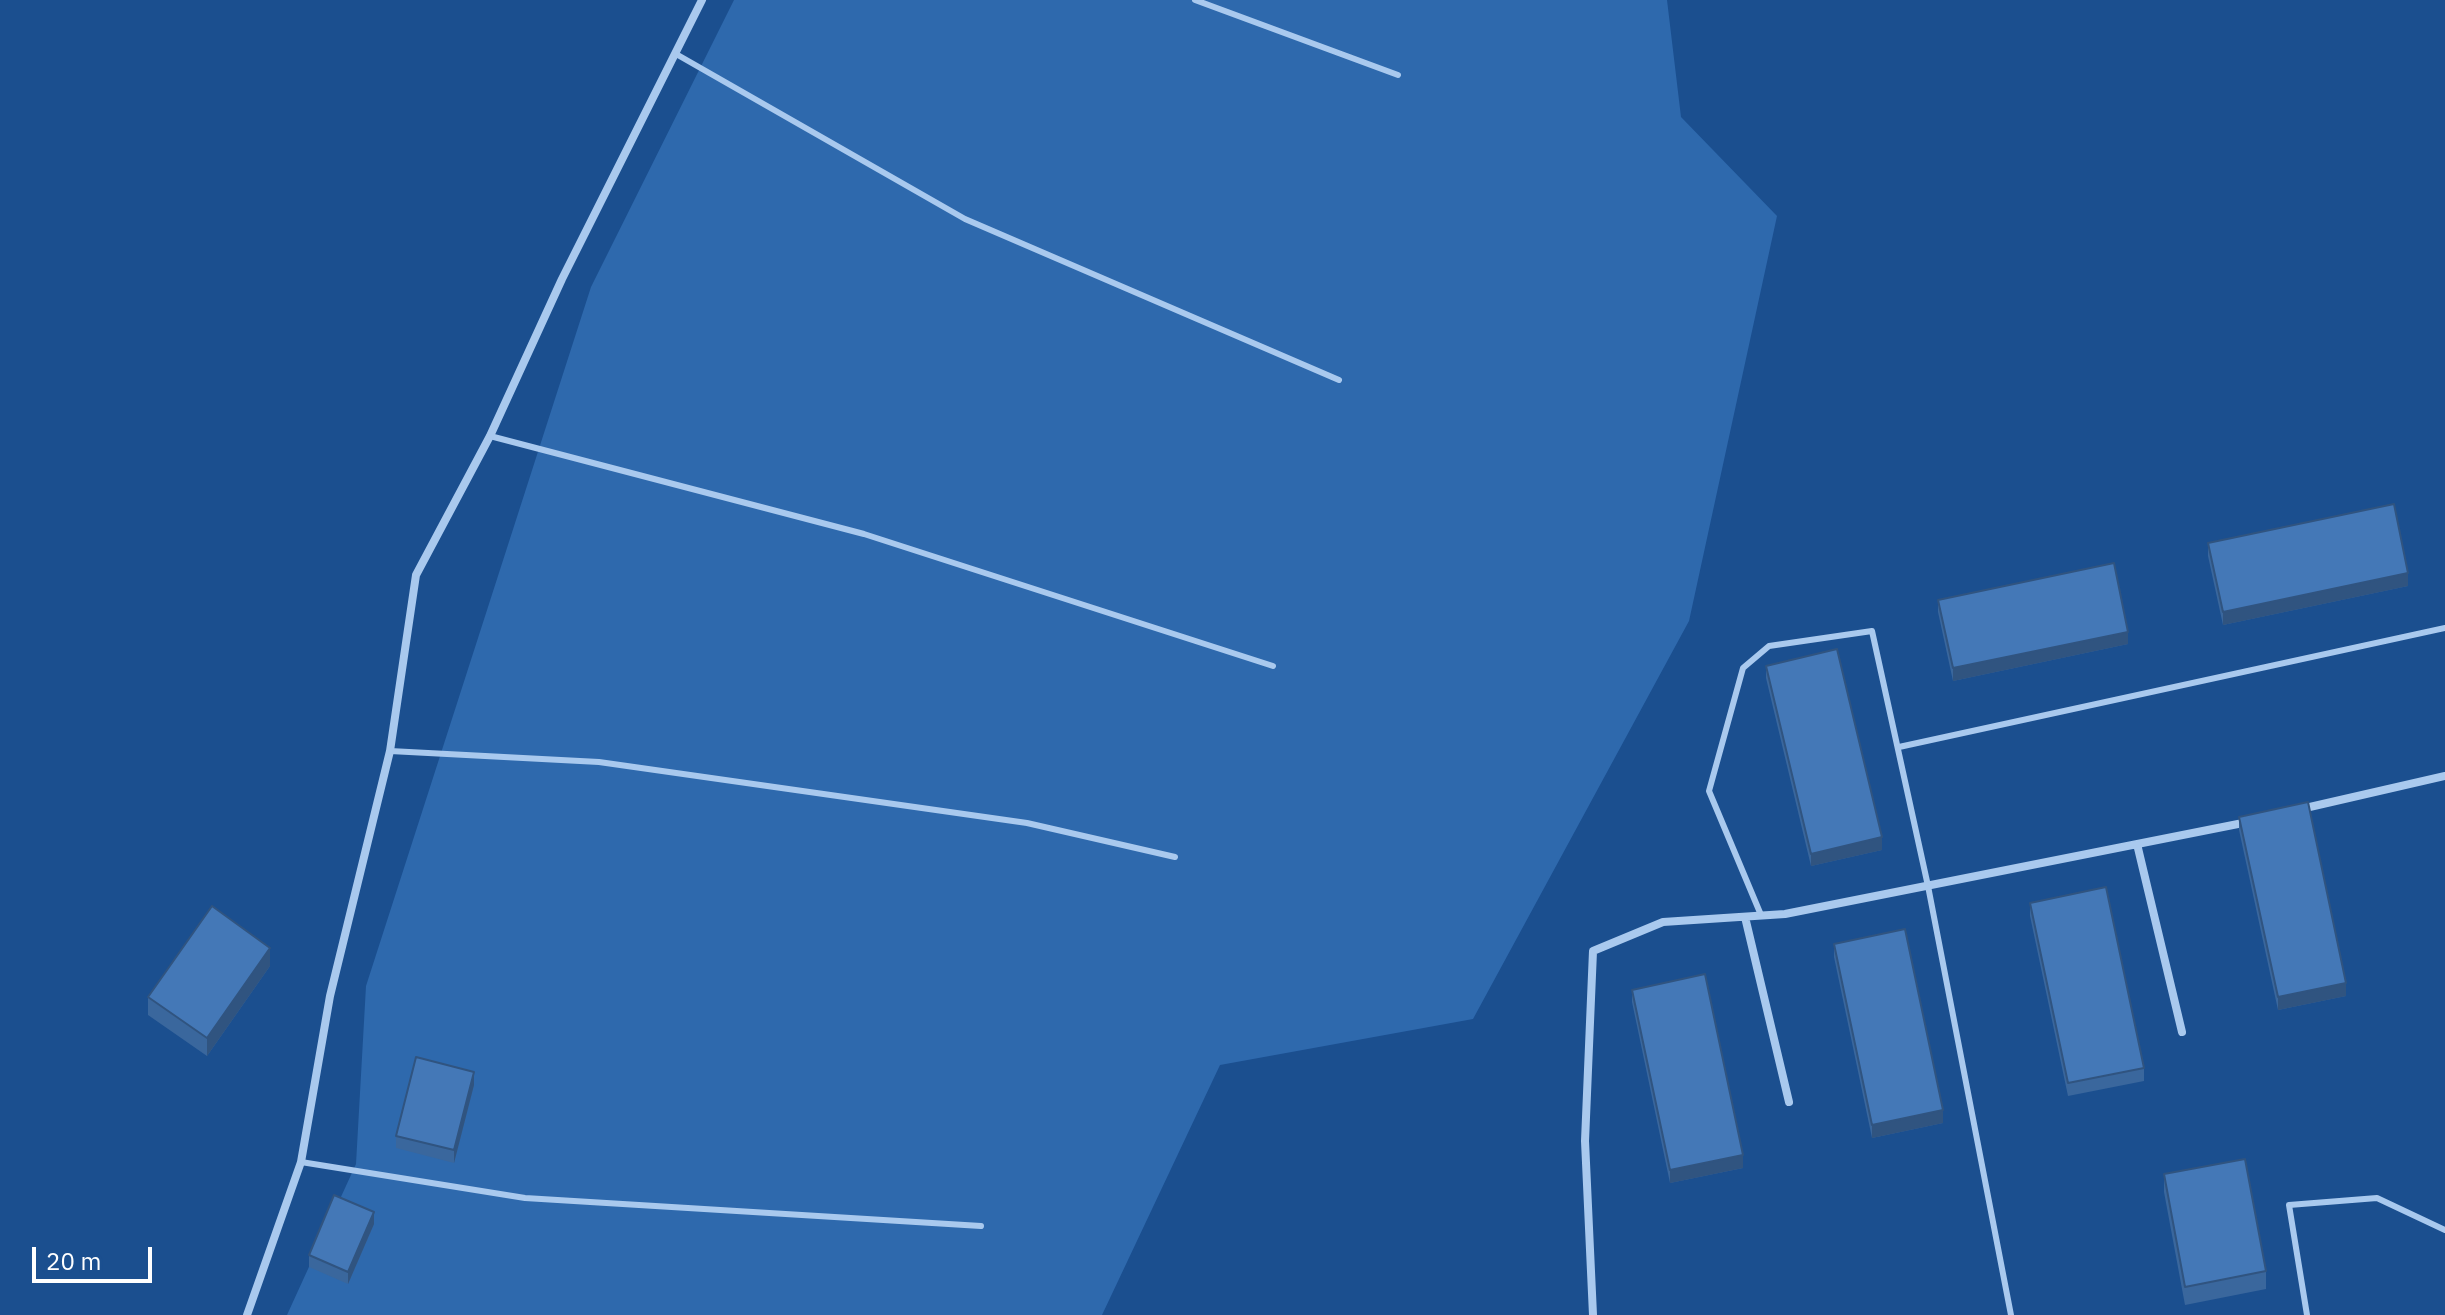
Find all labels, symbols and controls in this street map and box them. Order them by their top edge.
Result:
scale bar [36,1231,156,1281]
text: 20 m [46,1245,101,1277]

